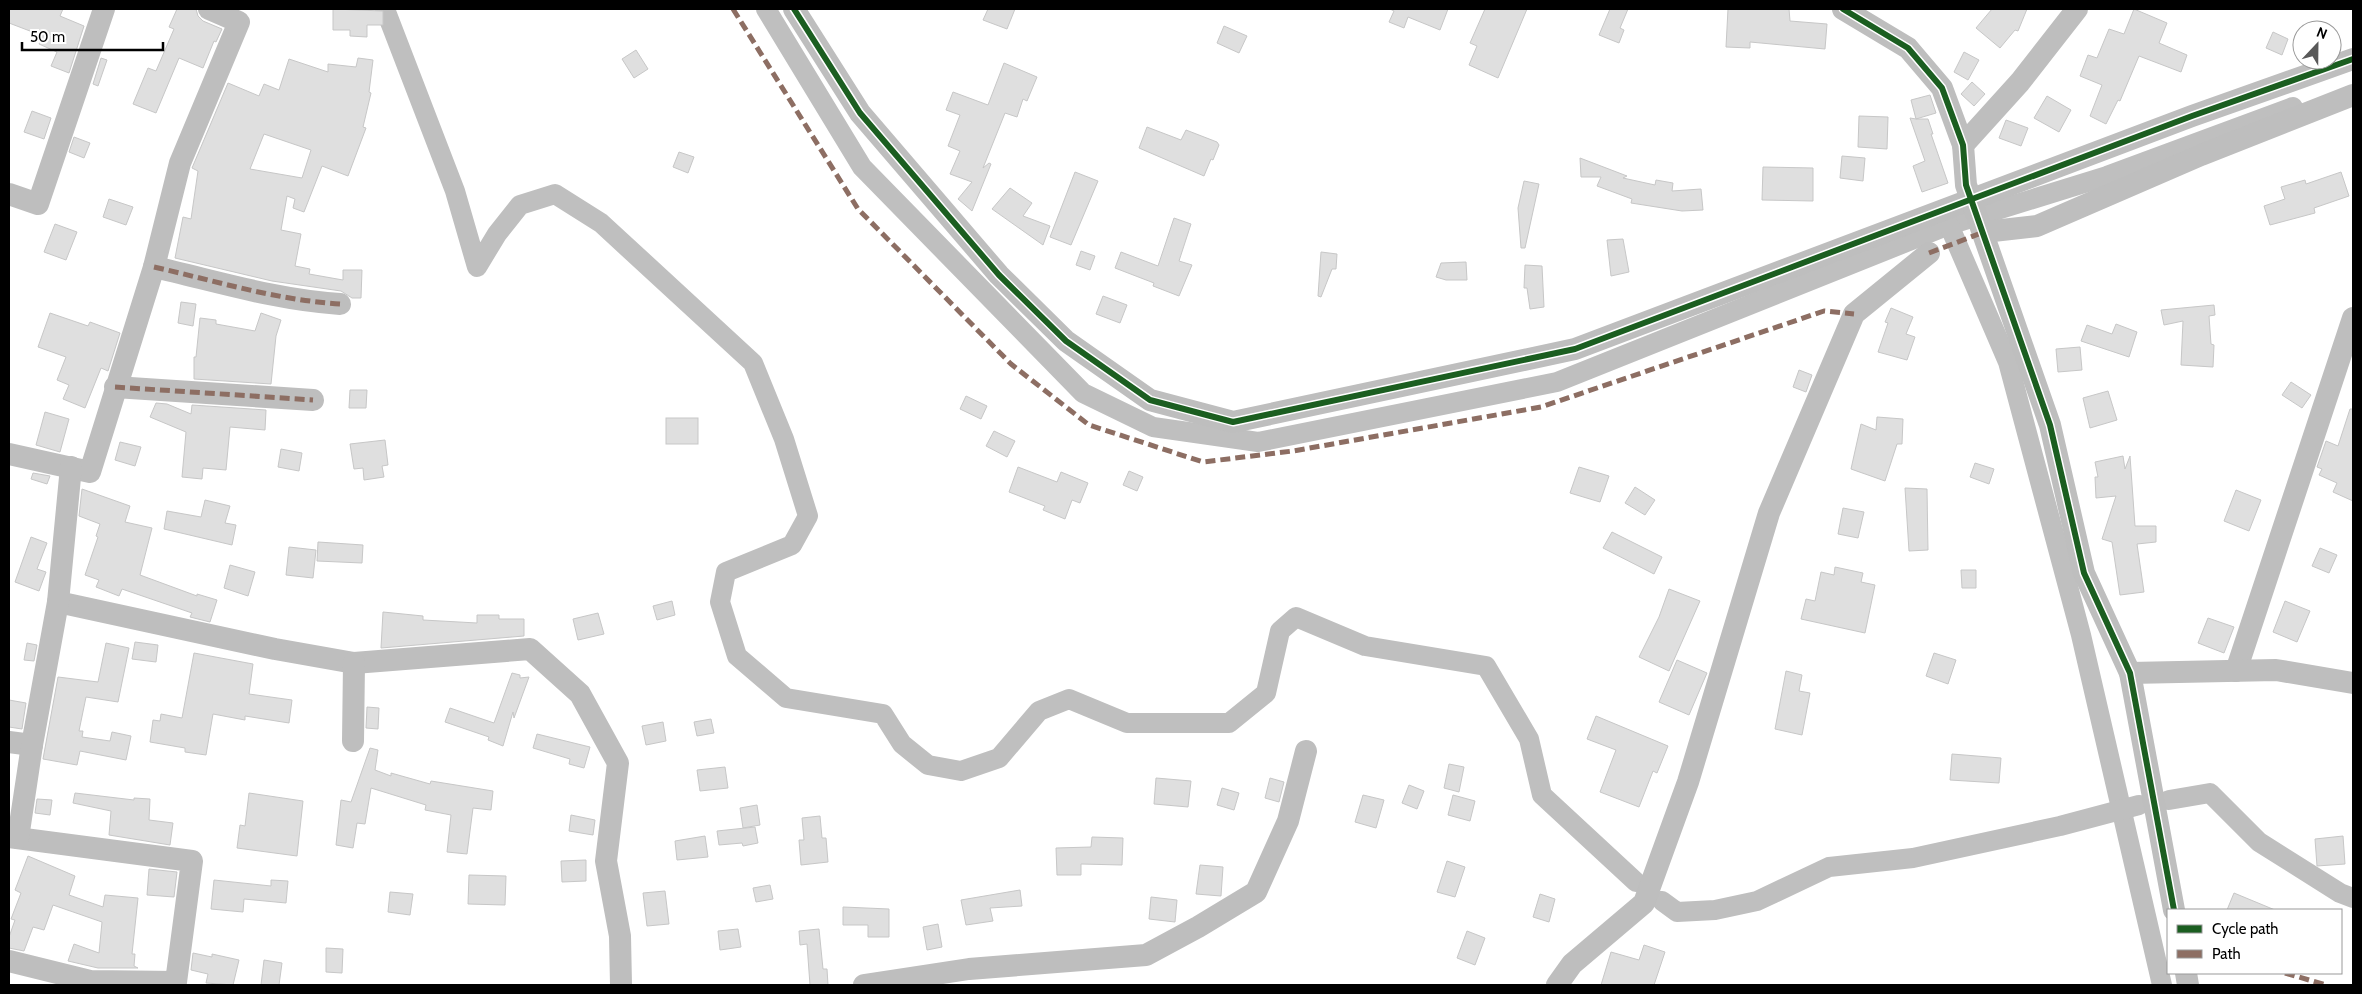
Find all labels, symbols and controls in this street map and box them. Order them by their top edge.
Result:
scale bar [22,20,164,52]
north arrow [2292,20,2342,70]
text: N [2314,23,2330,43]
text: 50 m [30,28,65,46]
legend [2167,909,2342,974]
text: Cycle path [2212,920,2278,938]
text: Path [2212,945,2241,963]

